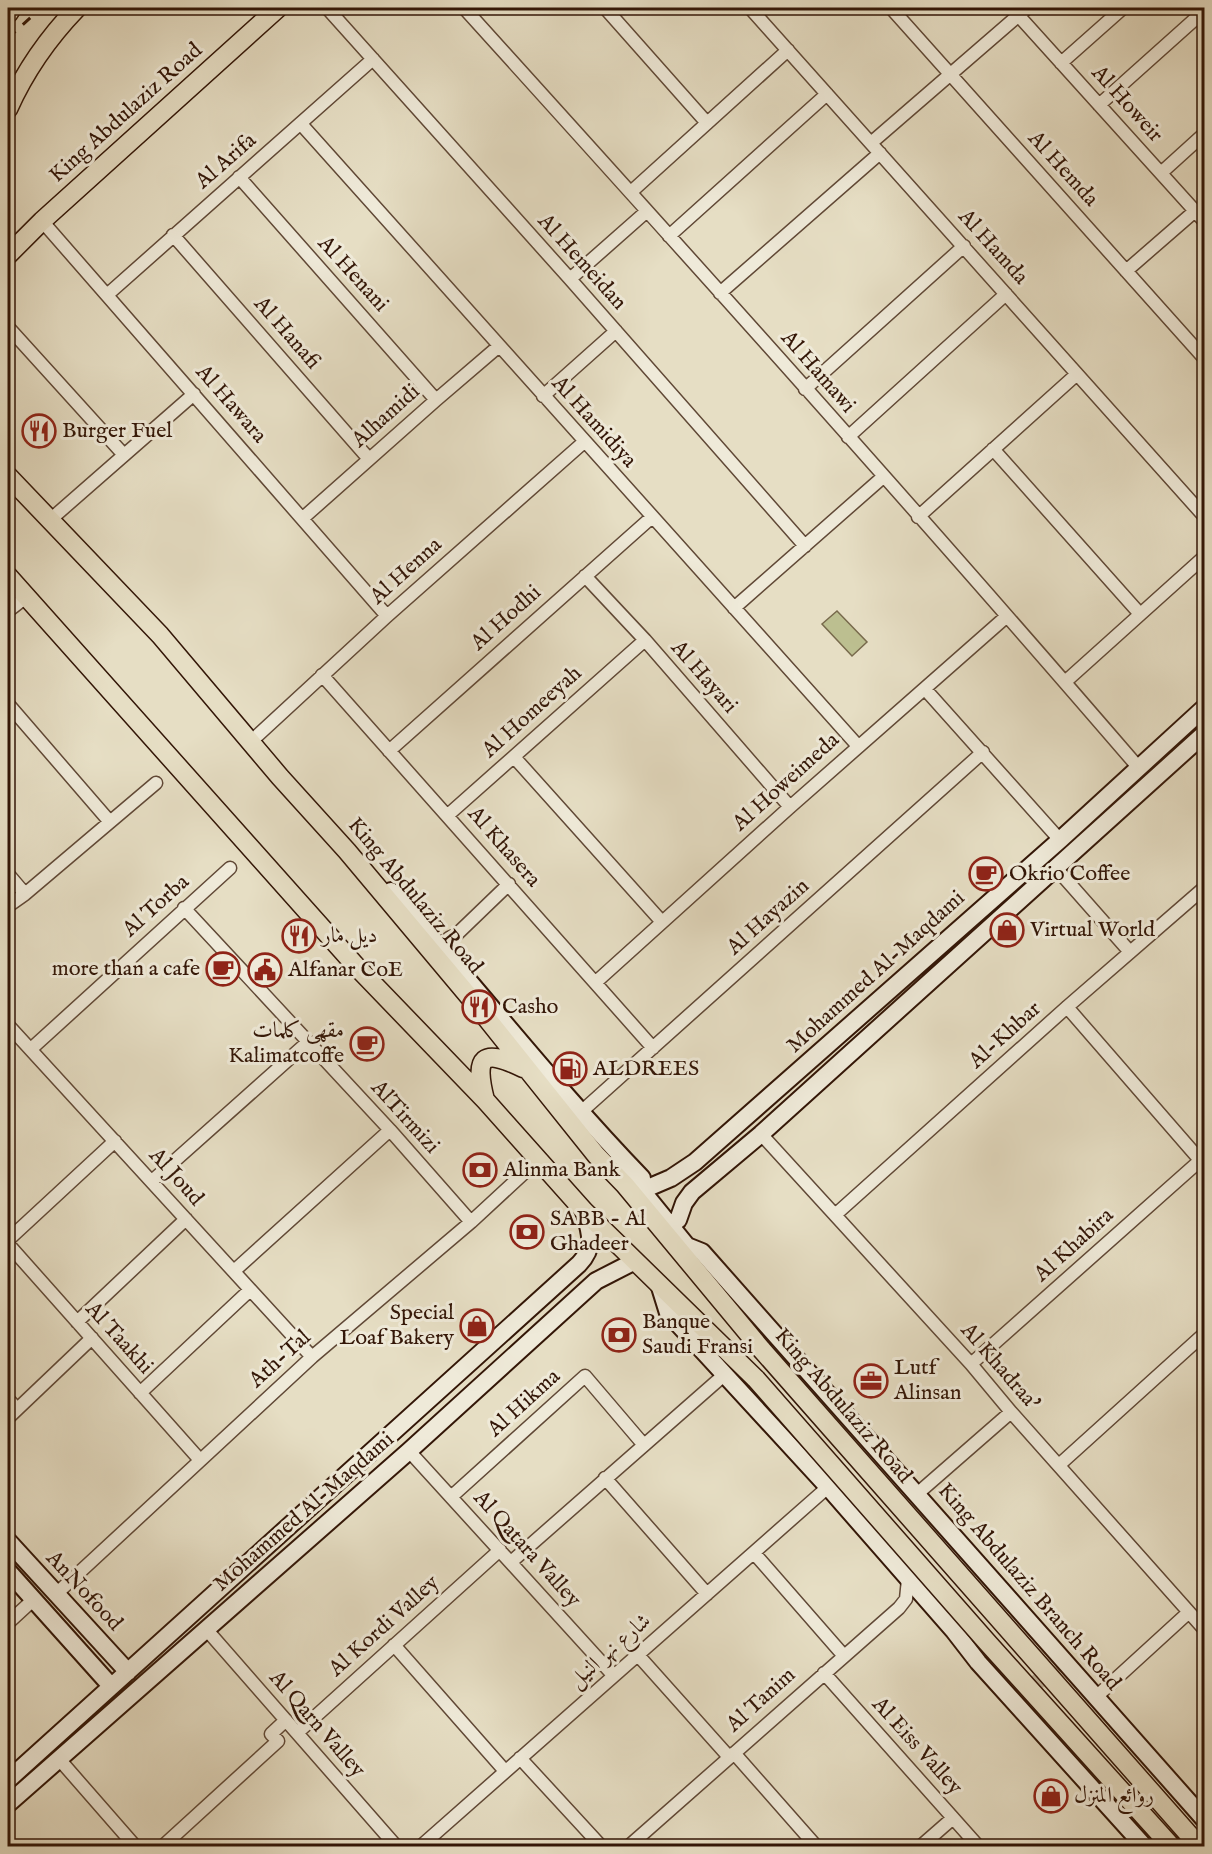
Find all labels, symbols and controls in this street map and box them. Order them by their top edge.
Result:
street label: King Abdulaziz Road [44,37,209,189]
street label: Al Howeir [1084,59,1169,148]
street label: Al Hemda [1021,124,1105,213]
street label: Al Arifa [189,126,263,196]
street label: Al Hamda [951,203,1035,291]
street label: Al Hemeidan [531,207,633,316]
street label: Al Henani [311,229,395,318]
street label: Al Hanafi [247,290,327,376]
street label: Al Hamawi [774,324,862,419]
street label: Al Hawara [189,358,273,450]
street label: Al Hamidiya [545,369,643,474]
street label: Alhamidi [345,378,426,455]
restaurant icon: Burger Fuel [21,413,57,449]
place label: Burger Fuel [62,417,172,445]
street label: Al Henna [363,531,448,611]
street label: Al Hodhi [464,579,547,658]
street label: Al Hayari [664,634,743,719]
street label: Al Homeeyah [475,660,588,765]
street label: Al Howeimeda [726,726,846,838]
street label: Al Khasera [461,800,547,894]
street label: King Abdulaziz Road [341,812,489,980]
cafe icon: Okrio Coffee [968,856,1004,892]
place label: Okrio Coffee [1009,860,1130,888]
street label: Al Torba [116,868,196,944]
street label: Al Hayazin [720,872,815,962]
street label: Mohammed Al-Maqdami [781,884,971,1059]
shop icon: Virtual World [989,912,1025,948]
place label: Virtual World [1029,916,1155,944]
restaurant icon: ديل مار [281,918,317,954]
place label: ديل مار [320,922,377,950]
cafe icon: more than a cafe [205,951,241,987]
public building icon: Alfanar CoE [247,952,283,988]
place label: more than a cafe [52,955,200,983]
place label: Alfanar CoE [287,956,403,984]
restaurant icon: Casho [461,989,497,1025]
place label: Casho [502,993,559,1021]
street label: Al-Khbar [962,995,1047,1076]
place label: مقهى كلمات Kalimatcoffe [228,1017,344,1070]
cafe icon: مقهى كلمات Kalimatcoffe [349,1026,385,1062]
fuel station icon: ALDREES [552,1051,588,1087]
place label: ALDREES [592,1055,699,1083]
street label: AlTirmizi [364,1074,446,1160]
street label: Al Joud [142,1141,210,1212]
bank icon: Alinma Bank [462,1152,498,1188]
place label: Alinma Bank [502,1156,621,1184]
street label: Al Khabira [1027,1201,1120,1289]
place label: SABB - Al Ghadeer [550,1205,646,1258]
bank icon: SABB - Al Ghadeer [509,1214,545,1250]
street label: Al Taakhi [78,1295,159,1380]
place label: Special Loaf Bakery [339,1299,454,1352]
shop icon: Special Loaf Bakery [459,1308,495,1344]
place label: Banque Saudi Fransi [642,1308,753,1361]
street label: Al Khadraa' [953,1316,1046,1417]
bank icon: Banque Saudi Fransi [601,1317,637,1353]
street label: King Abdulaziz Road [768,1323,918,1489]
street label: Ath-Tal [242,1324,317,1395]
place label: Lutf Alinsan [893,1354,962,1407]
street label: Al Hikma [481,1363,567,1444]
office icon: Lutf Alinsan [853,1363,889,1399]
street label: Mohammed Al-Maqdami [208,1426,400,1598]
street label: King Abdulaziz Branch Road [931,1477,1127,1697]
street label: Al Qatara Valley [466,1484,587,1613]
street label: AnNofood [39,1544,129,1637]
street label: Al Kordi Valley [322,1569,445,1684]
street label: شارع نهر النيل [563,1607,659,1697]
street label: Al Tanim [720,1661,802,1739]
street label: Al Qarn Valley [262,1664,371,1784]
street label: Al Eiss Valley [865,1690,968,1801]
shop icon: روائع المنزل [1033,1778,1069,1814]
place label: روائع المنزل [1074,1782,1154,1814]

